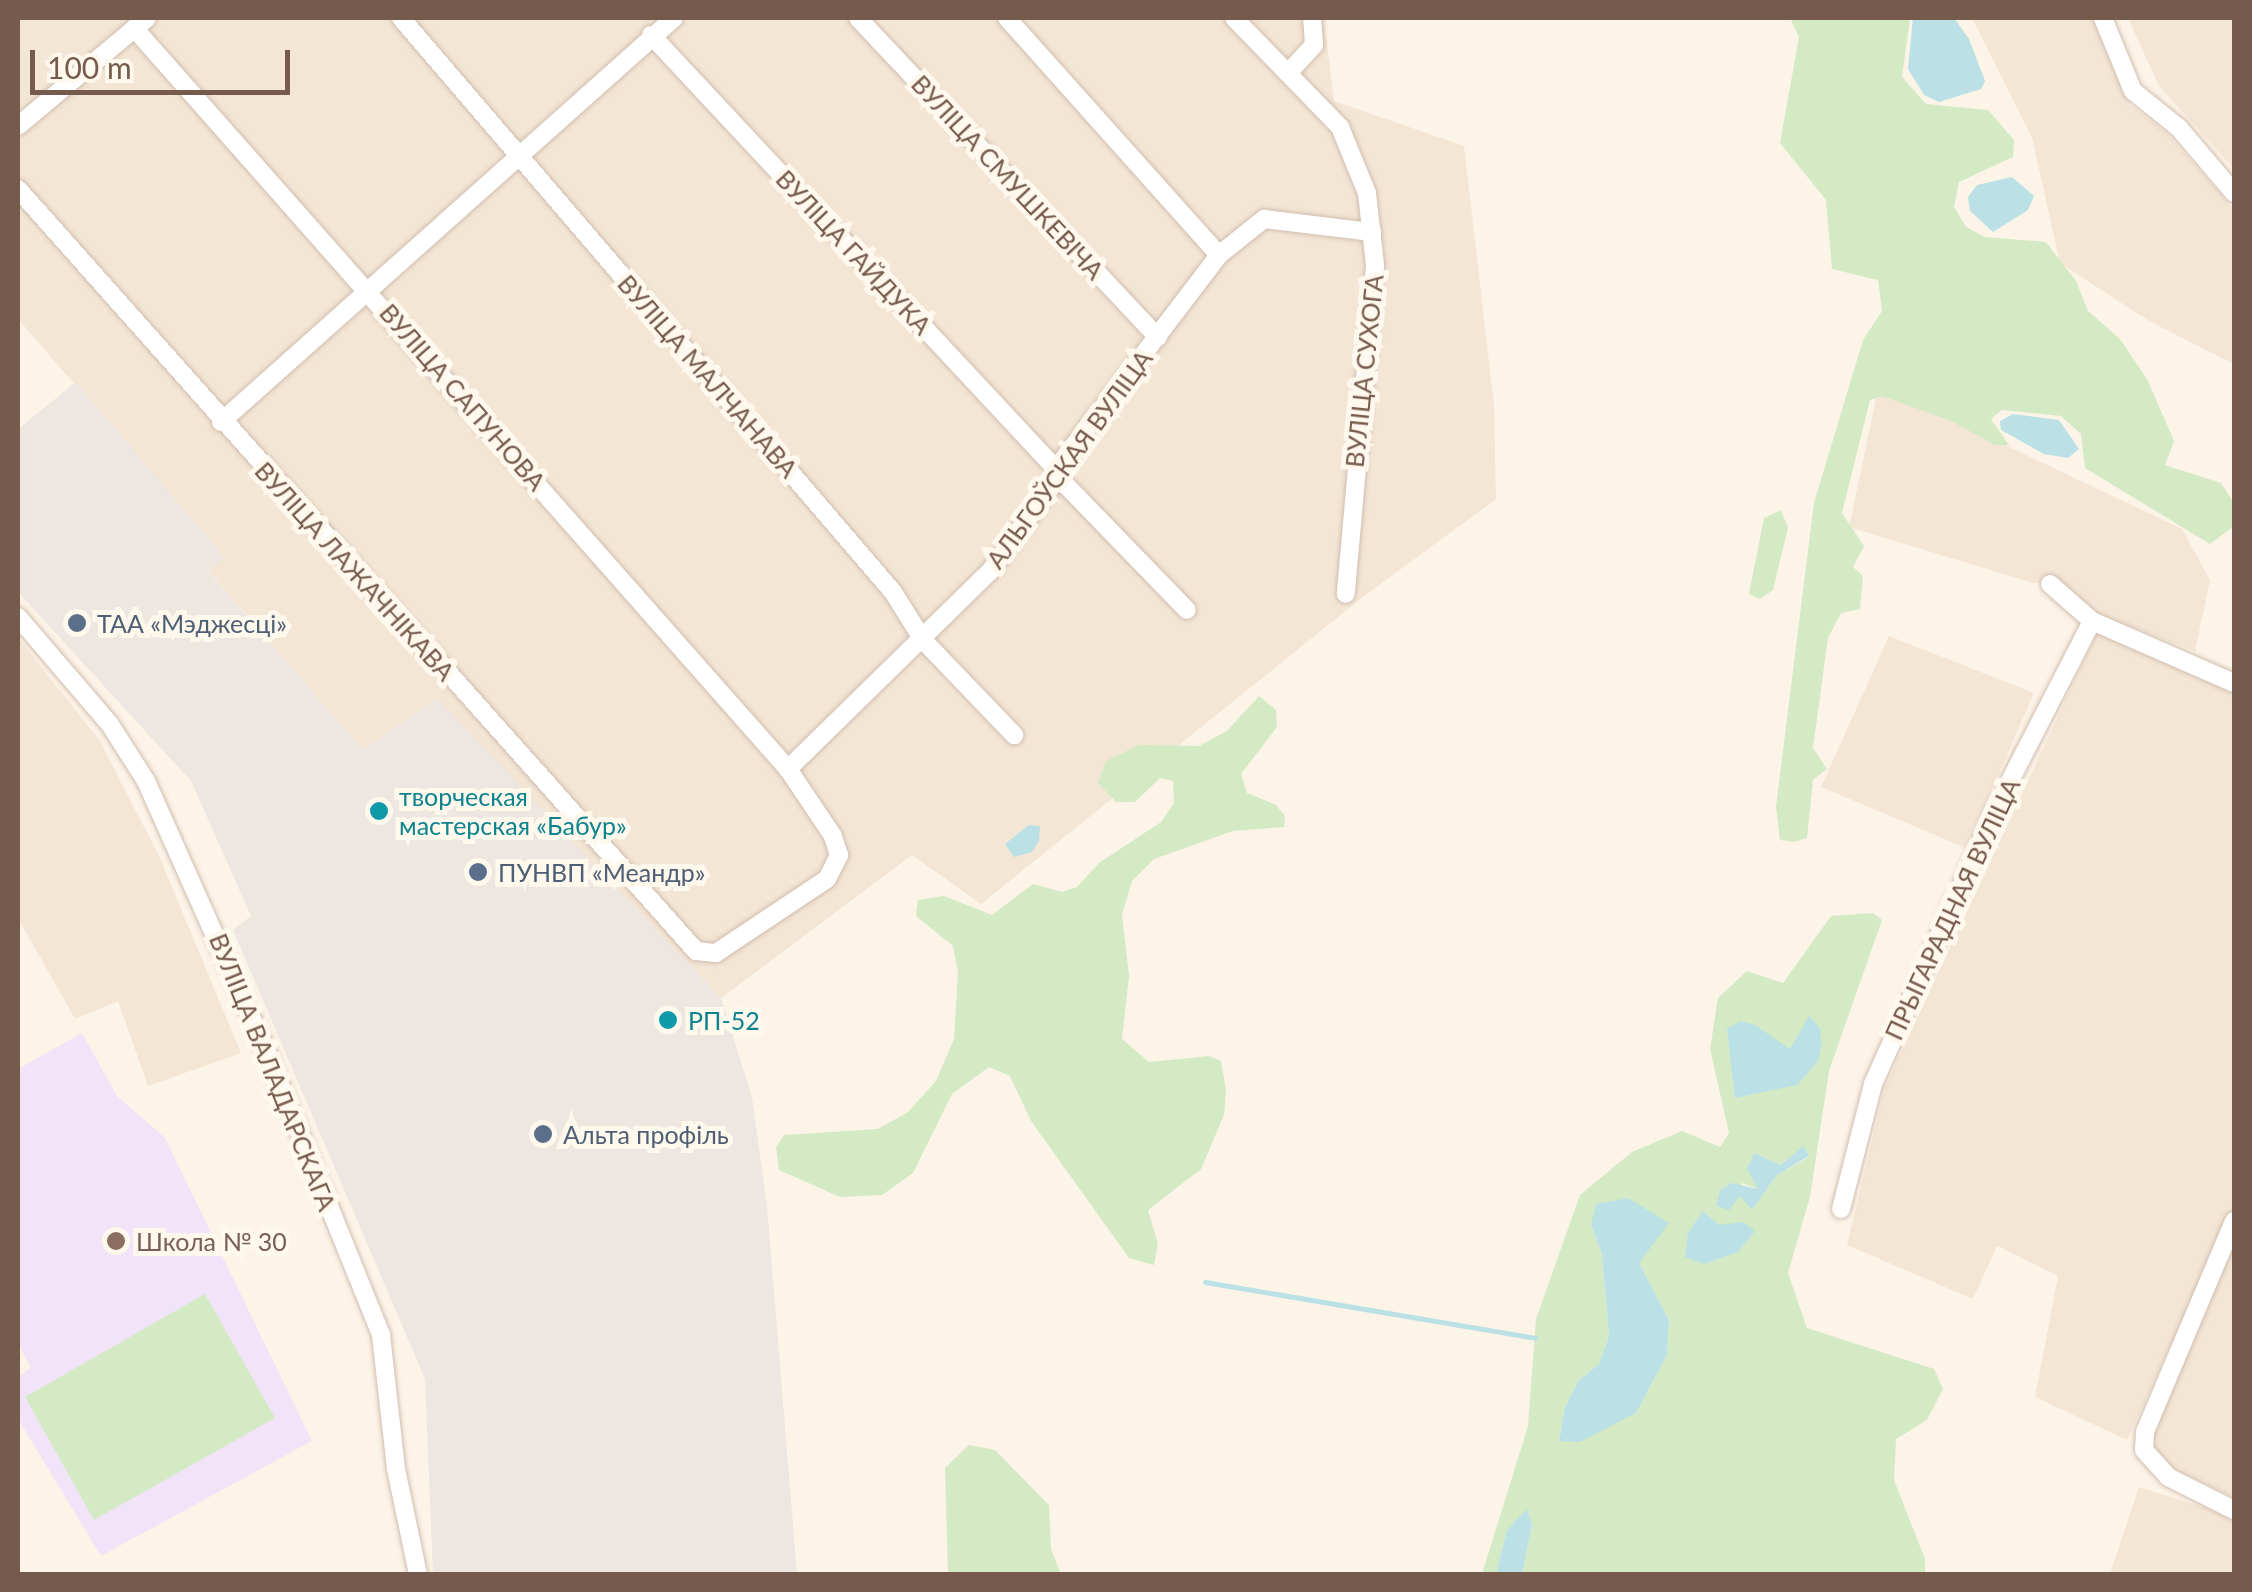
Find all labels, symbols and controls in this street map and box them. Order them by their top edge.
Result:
scale bar [35,30,295,92]
text: 100 m [47,49,132,85]
street label: ВУЛІЦА СМУШКЕВІЧА [906,69,1110,285]
street label: ВУЛІЦА ГАЙДУКА [770,164,938,340]
street label: ВУЛІЦА МАЛЧАНАВА [612,269,804,483]
street label: ВУЛІЦА СУХОГА [1339,273,1389,469]
street label: ВУЛІЦА САПУНОВА [374,298,552,496]
street label: АЛЬГОЎСКАЯ ВУЛІЦА [980,344,1158,574]
street label: ВУЛІЦА ЛАЖАЧНІКАВА [249,456,461,686]
place label: ТАА «Мэджесці» [97,608,287,638]
marker: ТАА «Мэджесці» [66,612,88,634]
street label: ПРЫГАРАДНАЯ ВУЛІЦА [1878,773,2026,1045]
place label: творческая мастерская «Бабур» [399,782,627,841]
marker: творческая мастерская «Бабур» [368,800,390,822]
place label: ПУНВП «Меандр» [498,857,705,887]
marker: ПУНВП «Меандр» [467,861,489,883]
street label: ВУЛІЦА ВАЛАДАРСКАГА [204,929,342,1215]
place label: РП-52 [688,1005,760,1035]
marker: РП-52 [657,1009,679,1031]
place label: Альта профіль [563,1119,729,1149]
marker: Альта профіль [532,1123,554,1145]
place label: Школа № 30 [136,1226,287,1256]
marker: Школа № 30 [105,1230,127,1252]

